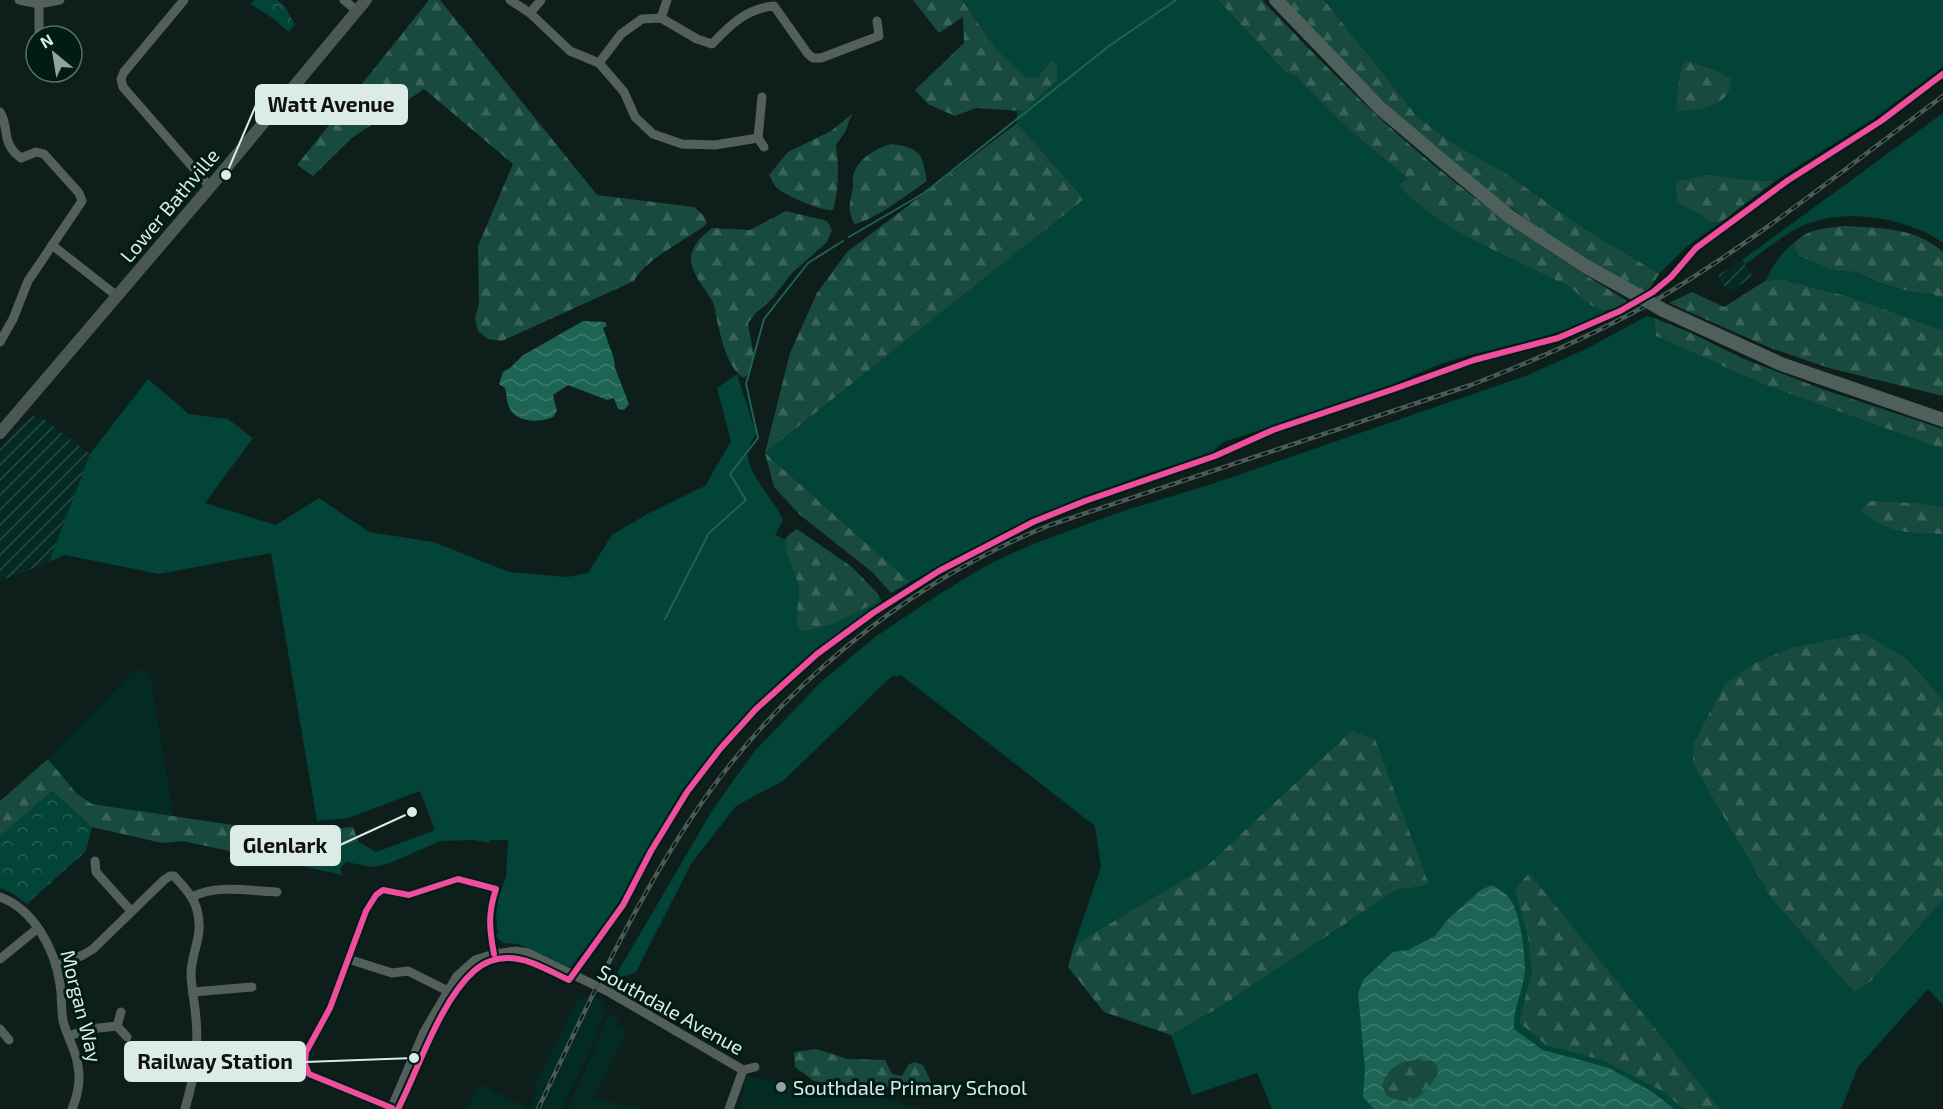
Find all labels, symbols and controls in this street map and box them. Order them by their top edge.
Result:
north arrow [24,24,84,84]
text: N [36,29,56,52]
callout: Watt Avenue [256,85,407,124]
text: Watt Avenue [267,91,395,116]
street label: Lower Bathville [114,143,224,267]
callout: Glenlark [231,826,340,865]
text: Glenlark [243,832,328,857]
street label: Morgan Way [56,947,108,1065]
street label: Southdale Avenue [594,959,748,1059]
callout: Railway Station [125,1042,305,1081]
text: Railway Station [137,1048,293,1074]
place label: Southdale Primary School [793,1075,1027,1099]
marker: Southdale Primary School [774,1080,788,1094]

